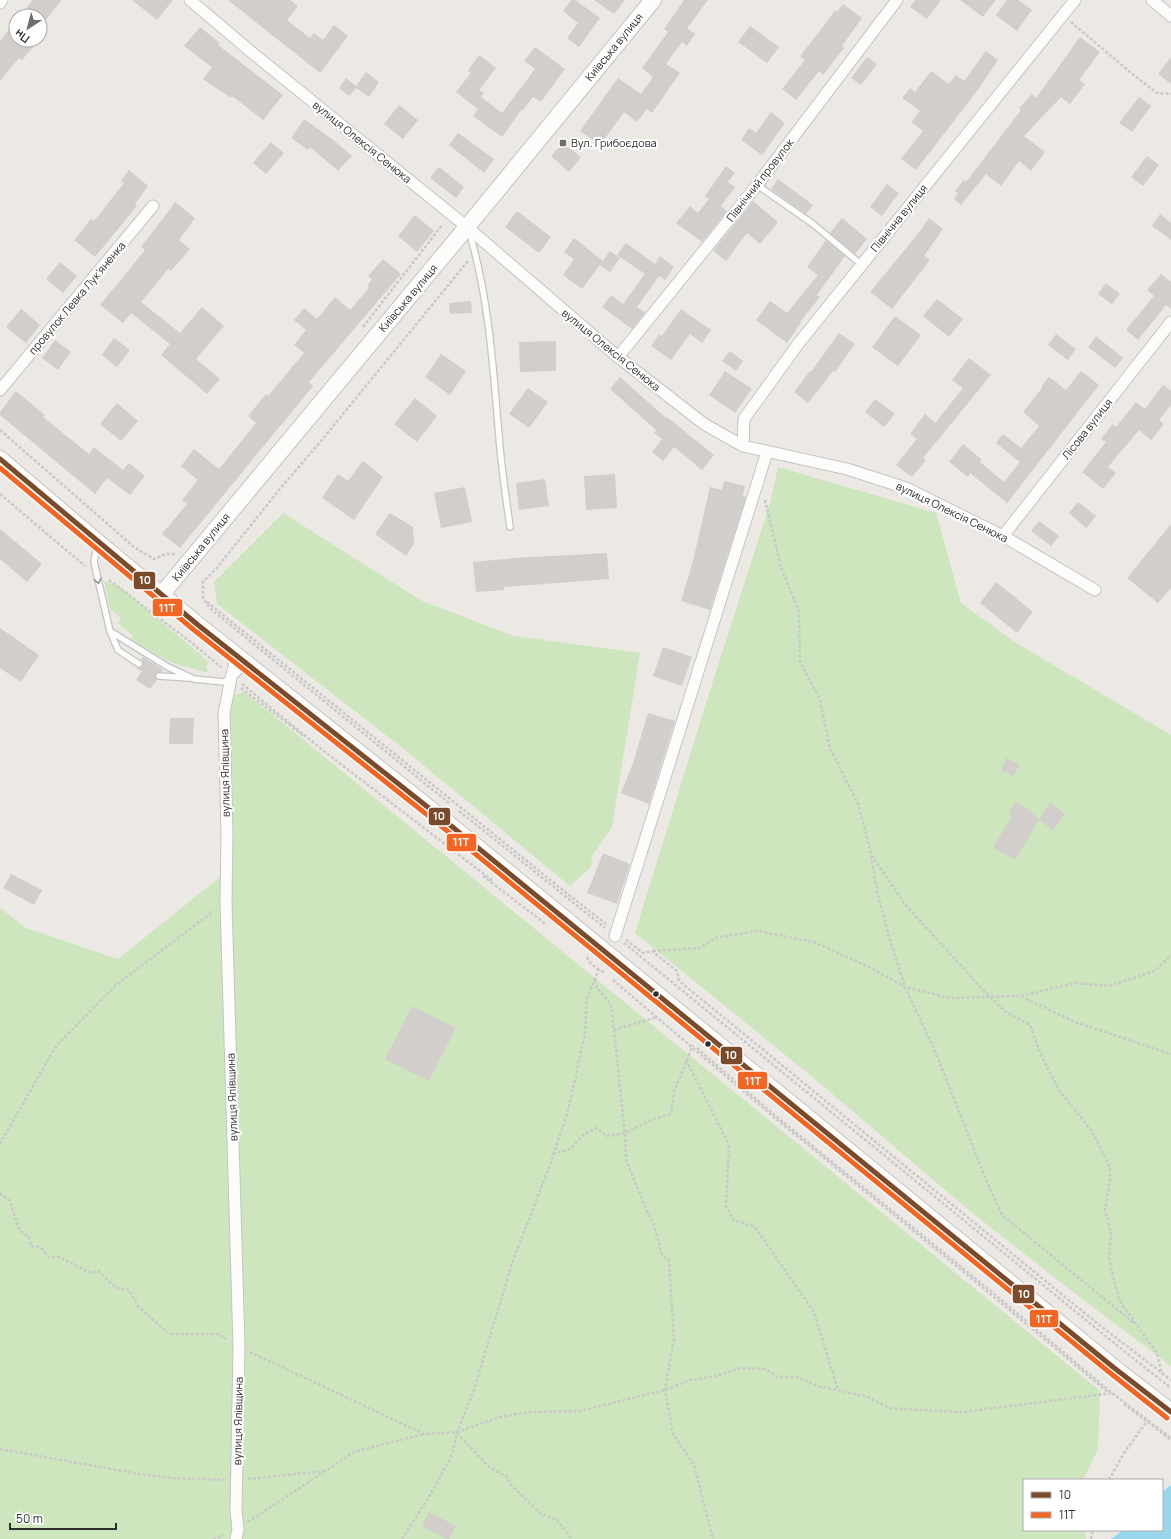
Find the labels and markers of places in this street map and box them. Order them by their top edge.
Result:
place label: Вул. Грибоєдова [571,135,657,150]
marker: Вул. Грибоєдова [558,138,568,148]
unlabelled marker [651,989,661,999]
unlabelled marker [703,1039,713,1049]

